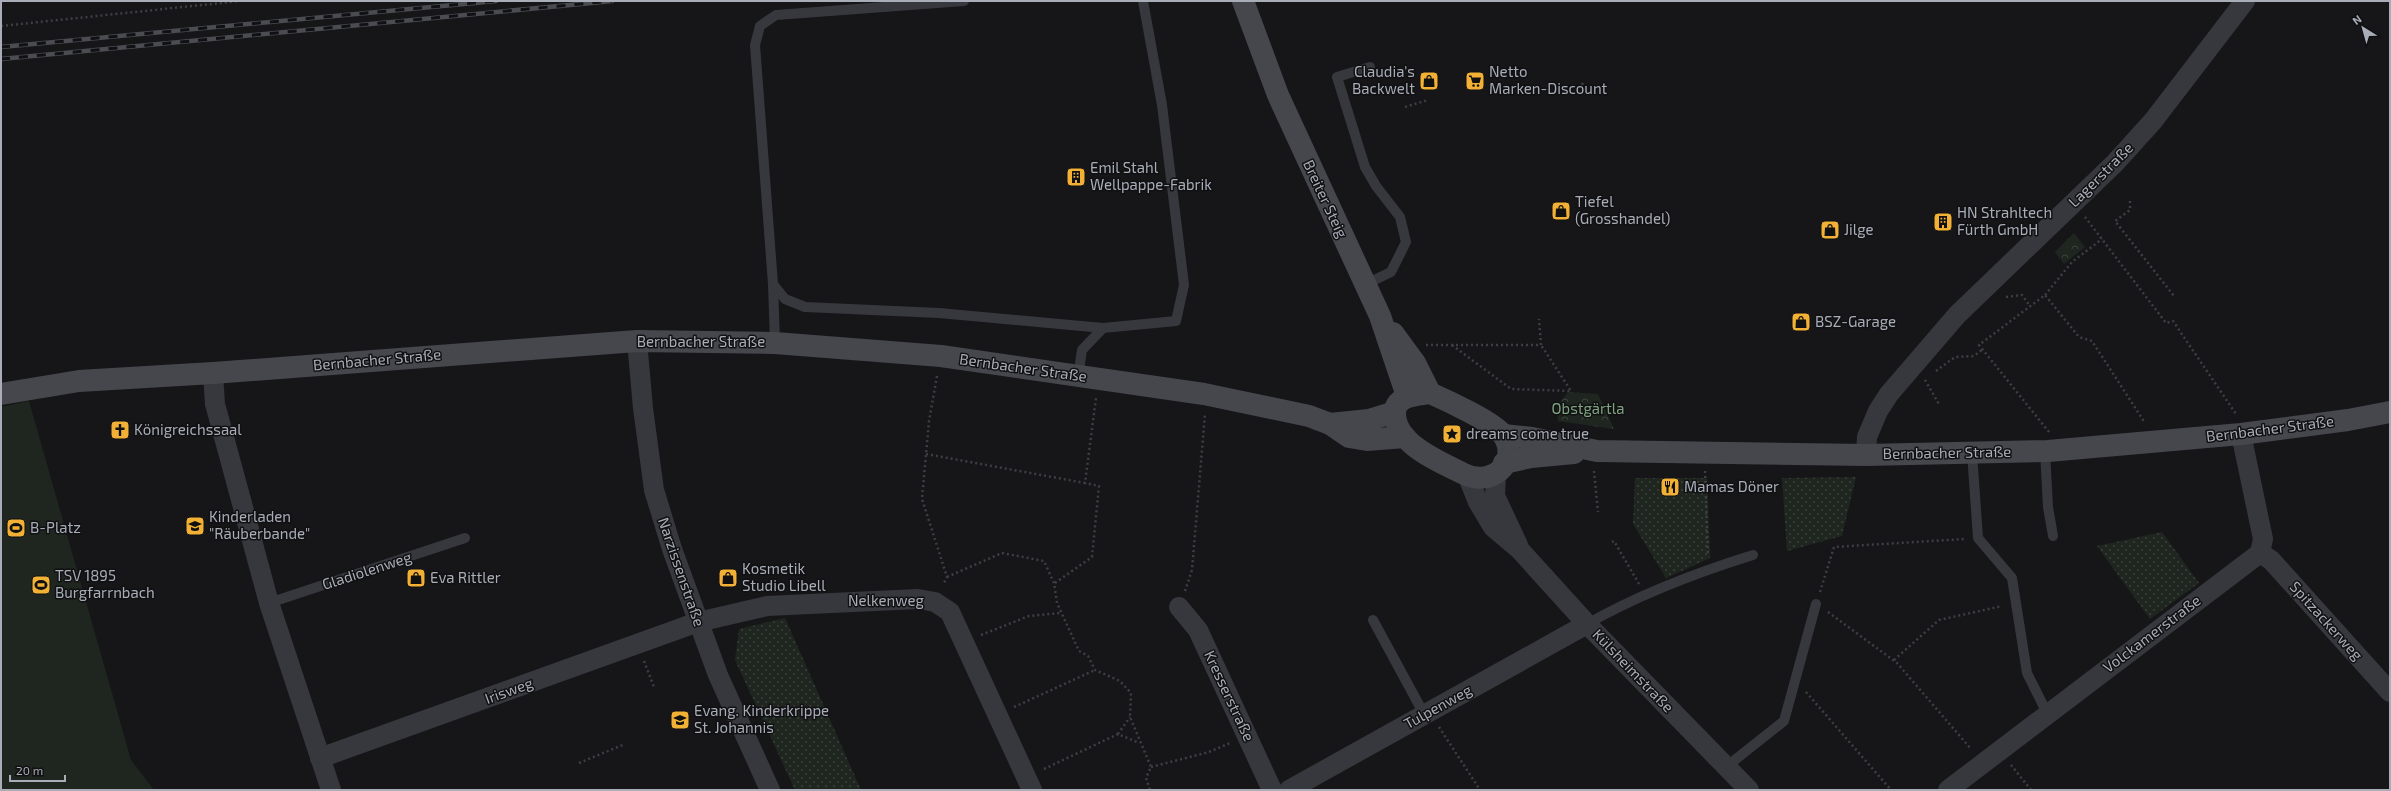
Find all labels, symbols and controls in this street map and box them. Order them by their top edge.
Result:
north arrow [2343,8,2383,48]
text: N [2350,12,2364,27]
place label: Claudia's Backwelt [1352,62,1415,97]
place label: Netto Marken-Discount [1489,62,1608,97]
shop icon: Claudia's Backwelt [1418,70,1440,92]
supermarket icon: Netto Marken-Discount [1464,70,1486,92]
street label: Lagerstraße [2064,138,2136,210]
street label: Breiter Steig [1300,157,1352,241]
place label: Emil Stahl Wellpappe-Fabrik [1090,158,1212,193]
building icon: Emil Stahl Wellpappe-Fabrik [1065,166,1087,188]
place label: Tiefel (Grosshandel) [1575,192,1670,227]
shop icon: Tiefel (Grosshandel) [1550,200,1572,222]
place label: HN Strahltech Fürth GmbH [1957,203,2052,238]
building icon: HN Strahltech Fürth GmbH [1932,211,1954,233]
shop icon: Jilge [1819,219,1841,241]
place label: Jilge [1844,220,1874,238]
shop icon: BSZ-Garage [1790,311,1812,333]
place label: BSZ-Garage [1815,312,1896,330]
street label: Bernbacher Straße [637,332,765,350]
street label: Bernbacher Straße [312,344,442,374]
street label: Bernbacher Straße [958,349,1088,385]
park label: Obstgärtla [1552,399,1624,417]
street label: Bernbacher Straße [2205,411,2335,445]
church icon: Königreichssaal [109,419,131,441]
place label: Königreichssaal [134,420,242,438]
place icon: dreams come true [1441,423,1463,445]
place label: dreams come true [1466,424,1589,442]
street label: Bernbacher Straße [1883,442,2011,462]
restaurant icon: Mamas Döner [1659,476,1681,498]
place label: Mamas Döner [1684,477,1779,495]
place label: Kinderladen "Räuberbande" [209,507,310,542]
school or university icon: Kinderladen "Räuberbande" [184,515,206,537]
street label: Narzissenstraße [655,515,709,628]
sports icon: B-Platz [5,517,27,539]
place label: B-Platz [30,518,81,536]
street label: Gladiolenweg [320,547,414,593]
place label: Kosmetik Studio Libell [742,559,826,594]
place label: TSV 1895 Burgfarrnbach [55,566,155,601]
shop icon: Eva Rittler [405,567,427,589]
shop icon: Kosmetik Studio Libell [717,567,739,589]
place label: Eva Rittler [430,568,501,586]
sports icon: TSV 1895 Burgfarrnbach [30,574,52,596]
street label: Spitzackerweg [2287,577,2367,664]
street label: Nelkenweg [848,591,925,609]
street label: Volckamerstraße [2099,591,2204,676]
street label: Külsheimstraße [1589,625,1678,716]
street label: Kresserstraße [1201,647,1259,744]
street label: Irisweg [482,673,536,707]
street label: Tulpenweg [1401,680,1475,732]
place label: Evang. Kinderkrippe St. Johannis [694,701,829,736]
school or university icon: Evang. Kinderkrippe St. Johannis [669,709,691,731]
scale bar [10,757,65,783]
text: 20 m [16,763,43,777]

